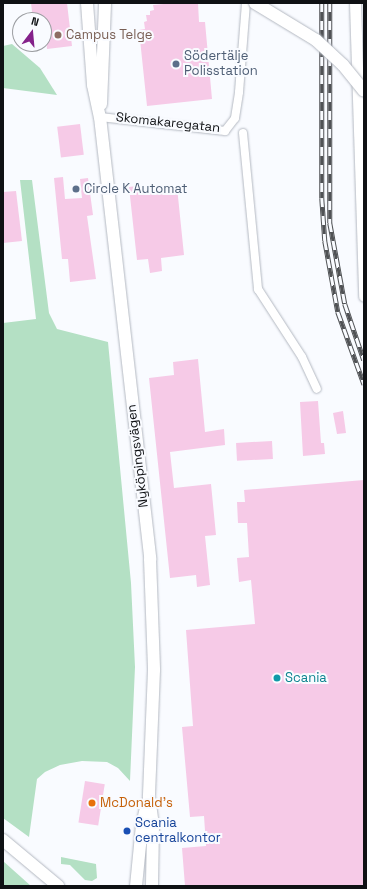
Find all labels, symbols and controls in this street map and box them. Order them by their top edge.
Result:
north arrow [12,12,52,52]
text: N [30,14,41,29]
place label: Campus Telge [66,27,153,43]
marker: Campus Telge [53,30,63,40]
place label: Södertälje Polisstation [184,49,258,80]
marker: Södertälje Polisstation [171,59,181,69]
street label: Skomakaregatan [115,110,221,136]
place label: Circle K Automat [84,181,188,197]
marker: Circle K Automat [71,184,81,194]
street label: Nyköpingsvägen [124,404,152,508]
place label: Scania [285,670,327,686]
marker: Scania [272,673,282,683]
place label: McDonald's [100,795,173,811]
marker: McDonald's [87,798,97,808]
place label: Scania centralkontor [135,816,221,847]
marker: Scania centralkontor [122,826,132,836]

